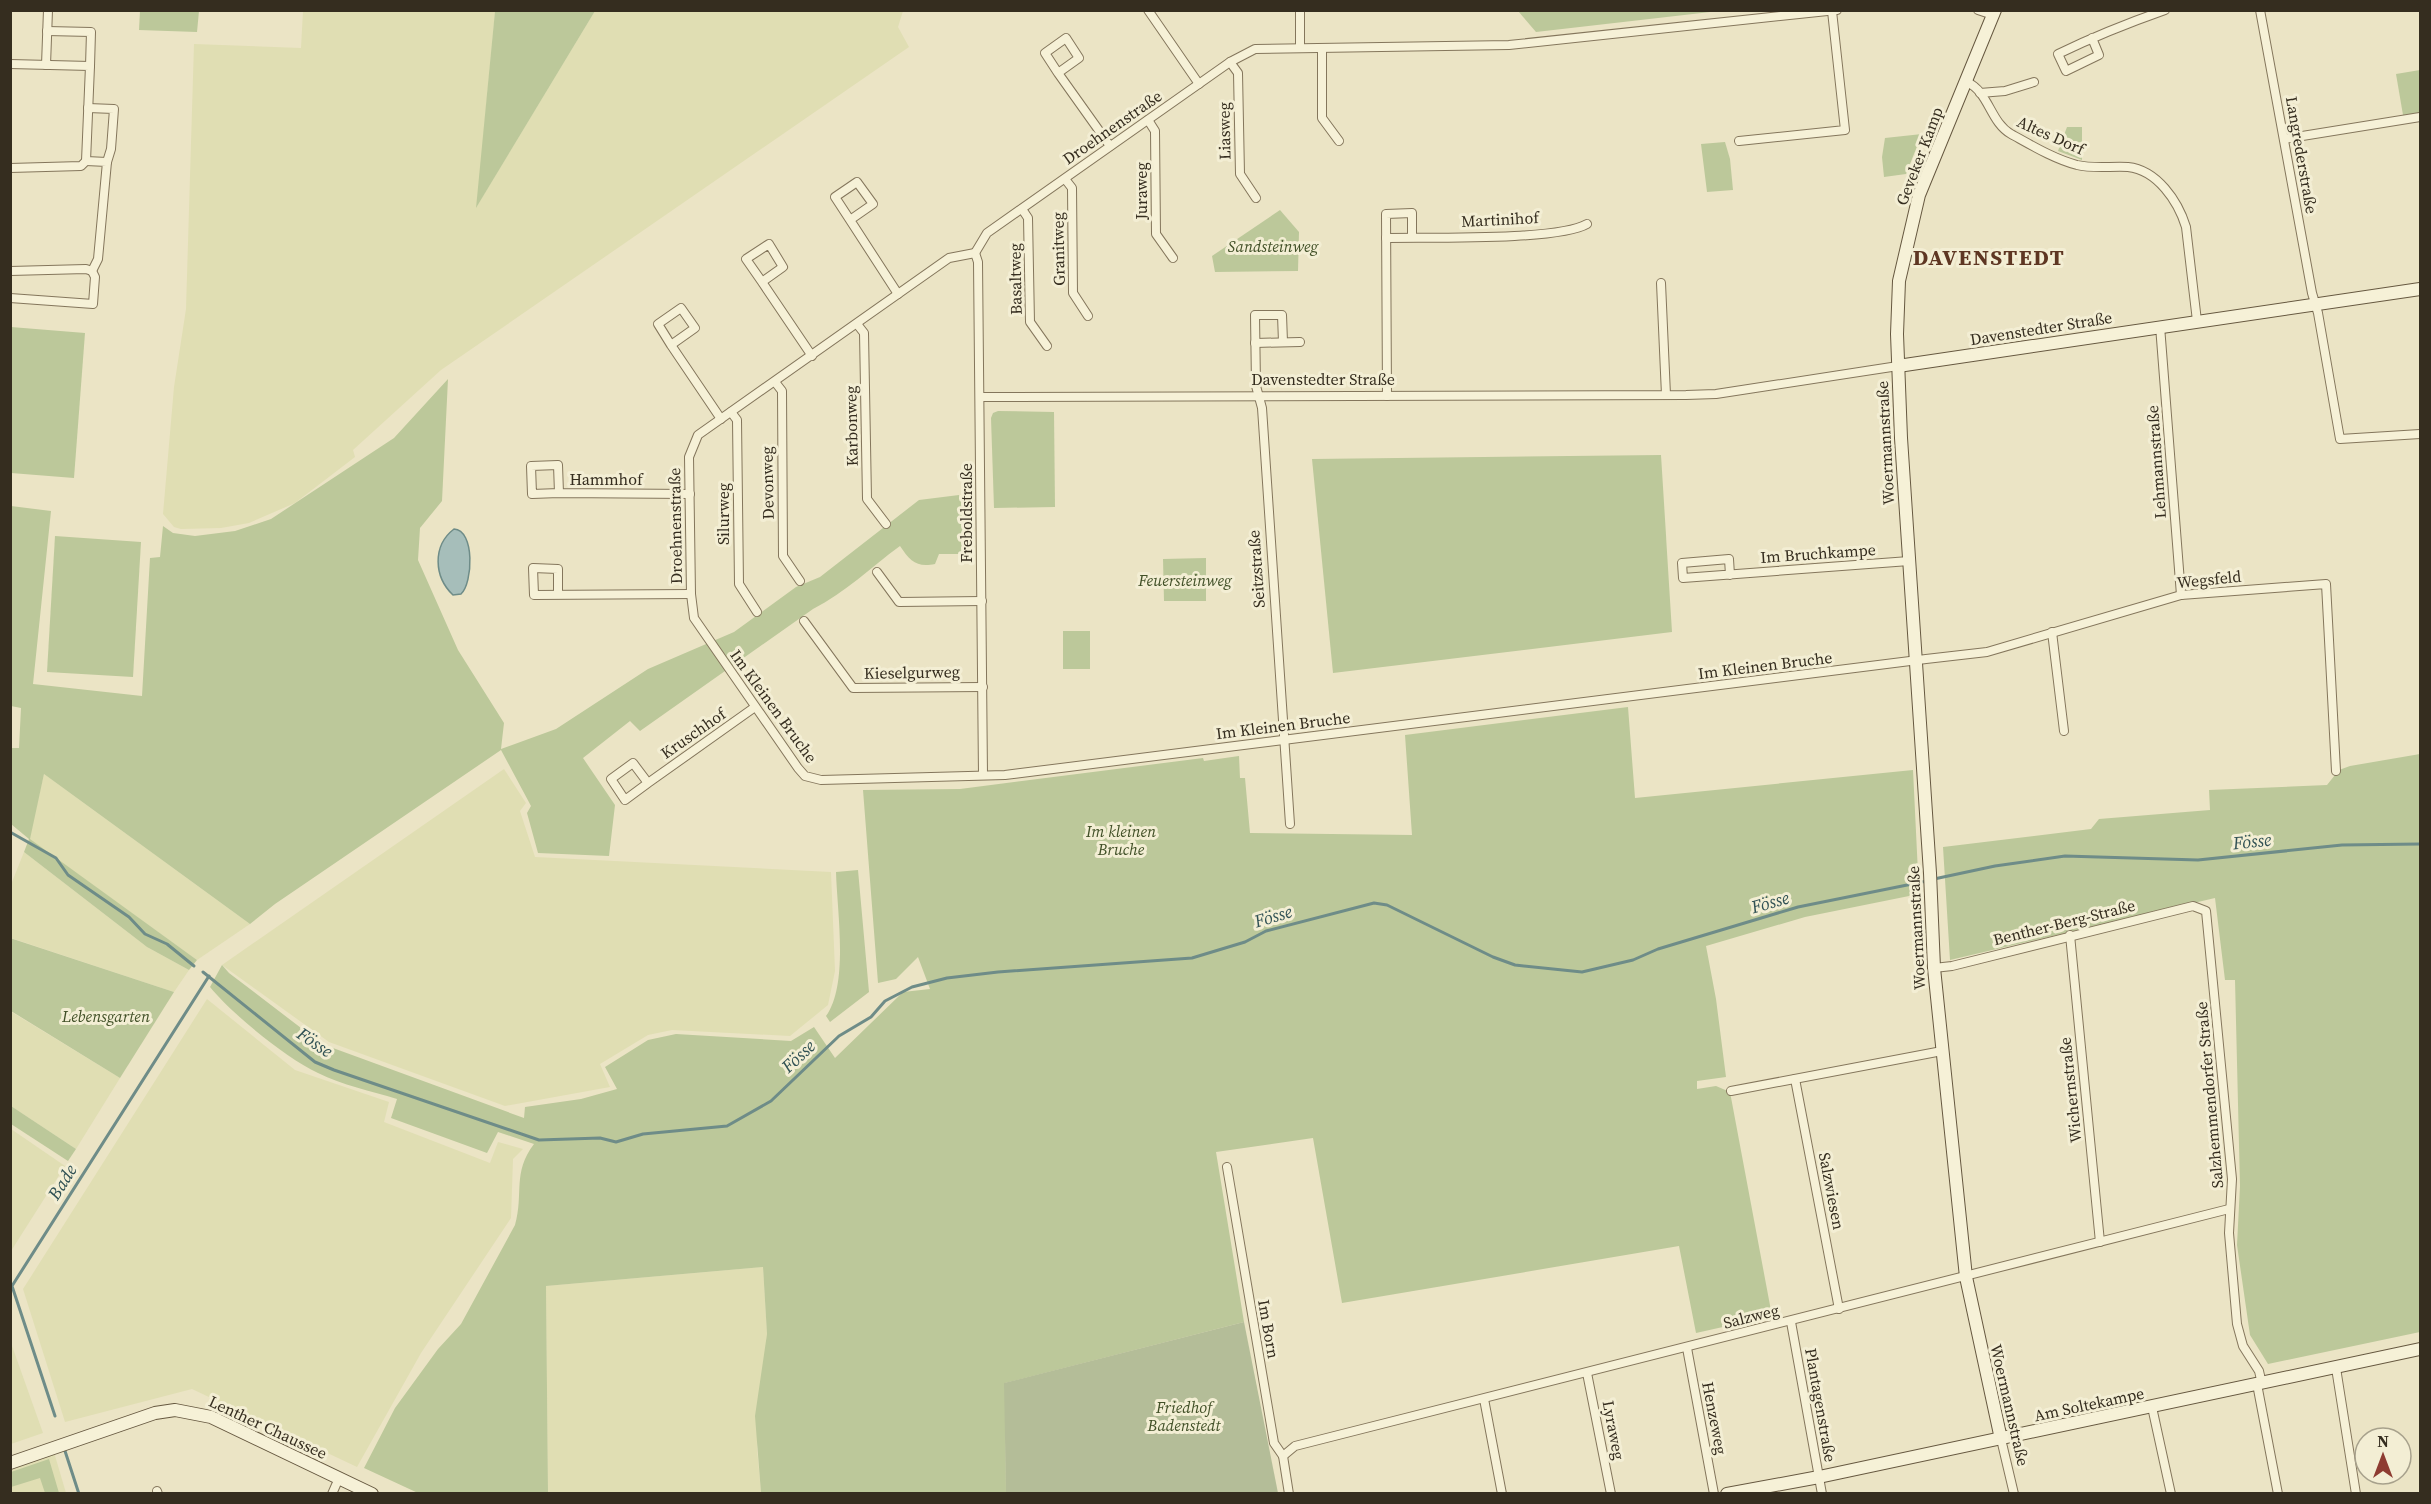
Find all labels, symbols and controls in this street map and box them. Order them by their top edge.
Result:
street label: Droehnenstraße [1058,85,1166,169]
street label: Langrederstraße [2281,95,2323,215]
street label: Liasweg [1212,102,1236,160]
street label: Geveker Kamp [1890,104,1948,208]
street label: Altes Dorf [2014,110,2090,160]
street label: Juraweg [1130,162,1152,221]
street label: Martinihof [1461,206,1541,232]
street label: Granitweg [1046,212,1070,286]
park label: Sandsteinweg [1228,235,1320,257]
district label: DAVENSTEDT [1913,242,2065,272]
street label: Basaltweg [1003,243,1027,315]
street label: Davenstedter Straße [1968,306,2114,350]
street label: Davenstedter Straße [1251,368,1395,390]
street label: Woermannstraße [1871,380,1899,506]
street label: Karbonweg [839,385,863,467]
street label: Lehmannstraße [2141,405,2171,519]
street label: Devonweg [755,446,779,520]
street label: Freboldstraße [955,463,977,563]
street label: Hammhof [569,468,644,490]
street label: Droehnenstraße [663,468,687,584]
street label: Silurweg [712,483,734,545]
street label: Seitzstraße [1242,529,1270,609]
street label: Im Bruchkampe [1759,538,1877,568]
street label: Wegsfeld [2176,565,2242,593]
park label: Feuersteinweg [1137,569,1233,591]
street label: Im Kleinen Bruche [725,645,823,767]
street label: Im Kleinen Bruche [1697,646,1833,684]
street label: Kieselgurweg [864,660,960,684]
street label: Kruschhof [656,702,731,764]
street label: Im Kleinen Bruche [1215,706,1351,744]
park label: Im kleinen Bruche [1085,820,1156,860]
water label: Fösse [2231,826,2273,856]
street label: Woermannstraße [1902,865,1930,991]
water label: Fösse [1747,885,1793,920]
street label: Benther-Berg-Straße [1991,894,2137,950]
water label: Fösse [1250,898,1296,934]
street label: Salzhemmendorfer Straße [2190,1001,2228,1189]
park label: Lebensgarten [61,1005,150,1027]
water label: Fösse [291,1020,338,1063]
water label: Fösse [775,1033,821,1079]
street label: Wichernstraße [2054,1036,2086,1144]
street label: Salzwiesen [1814,1150,1850,1232]
water label: Bade [41,1159,83,1205]
street label: Im Born [1253,1298,1285,1360]
street label: Salzweg [1721,1298,1781,1334]
street label: Woermannstraße [1985,1342,2035,1468]
street label: Plantagenstraße [1800,1346,1842,1464]
street label: Henzeweg [1697,1380,1733,1456]
street label: Am Soltekampe [2032,1382,2146,1426]
street label: Lenther Chaussee [205,1390,331,1464]
park label: Friedhof Badenstedt [1146,1396,1221,1436]
street label: Lyraweg [1597,1398,1631,1462]
north arrow [2353,1426,2413,1486]
text: N [2377,1430,2389,1452]

